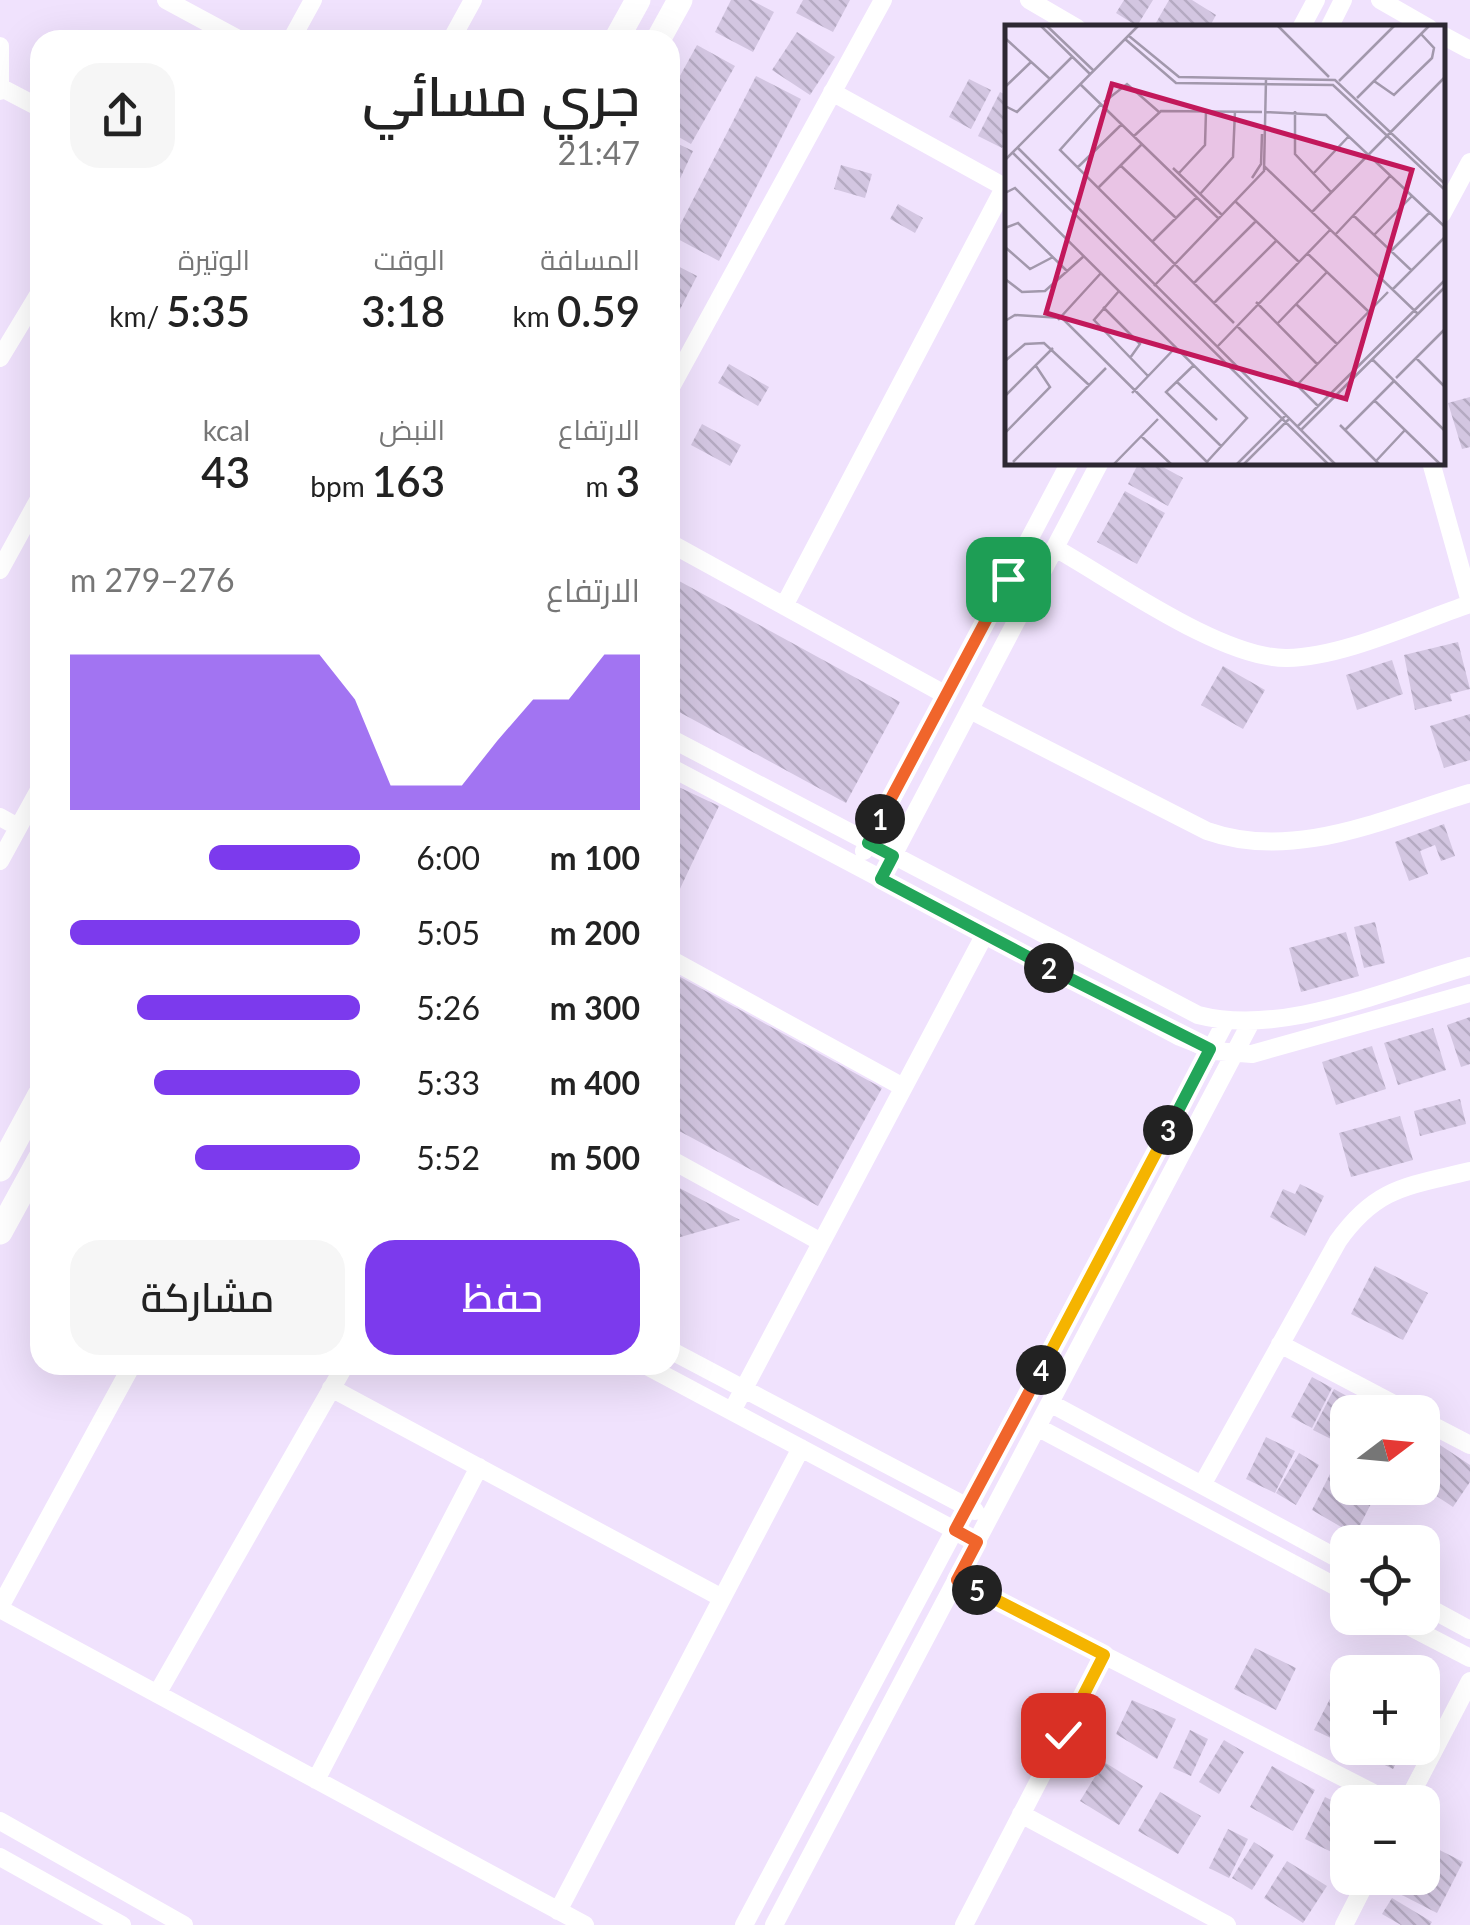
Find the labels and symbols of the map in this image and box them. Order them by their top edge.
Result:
inset map [1005,25,1445,465]
pin [966,537,1051,622]
pin: 1 [855,794,905,844]
pin: 2 [1024,943,1074,993]
pin: 3 [1143,1105,1193,1155]
pin: 4 [1016,1345,1066,1395]
north arrow [1330,1395,1440,1505]
pin: 5 [952,1565,1002,1615]
pin [1021,1693,1106,1778]

